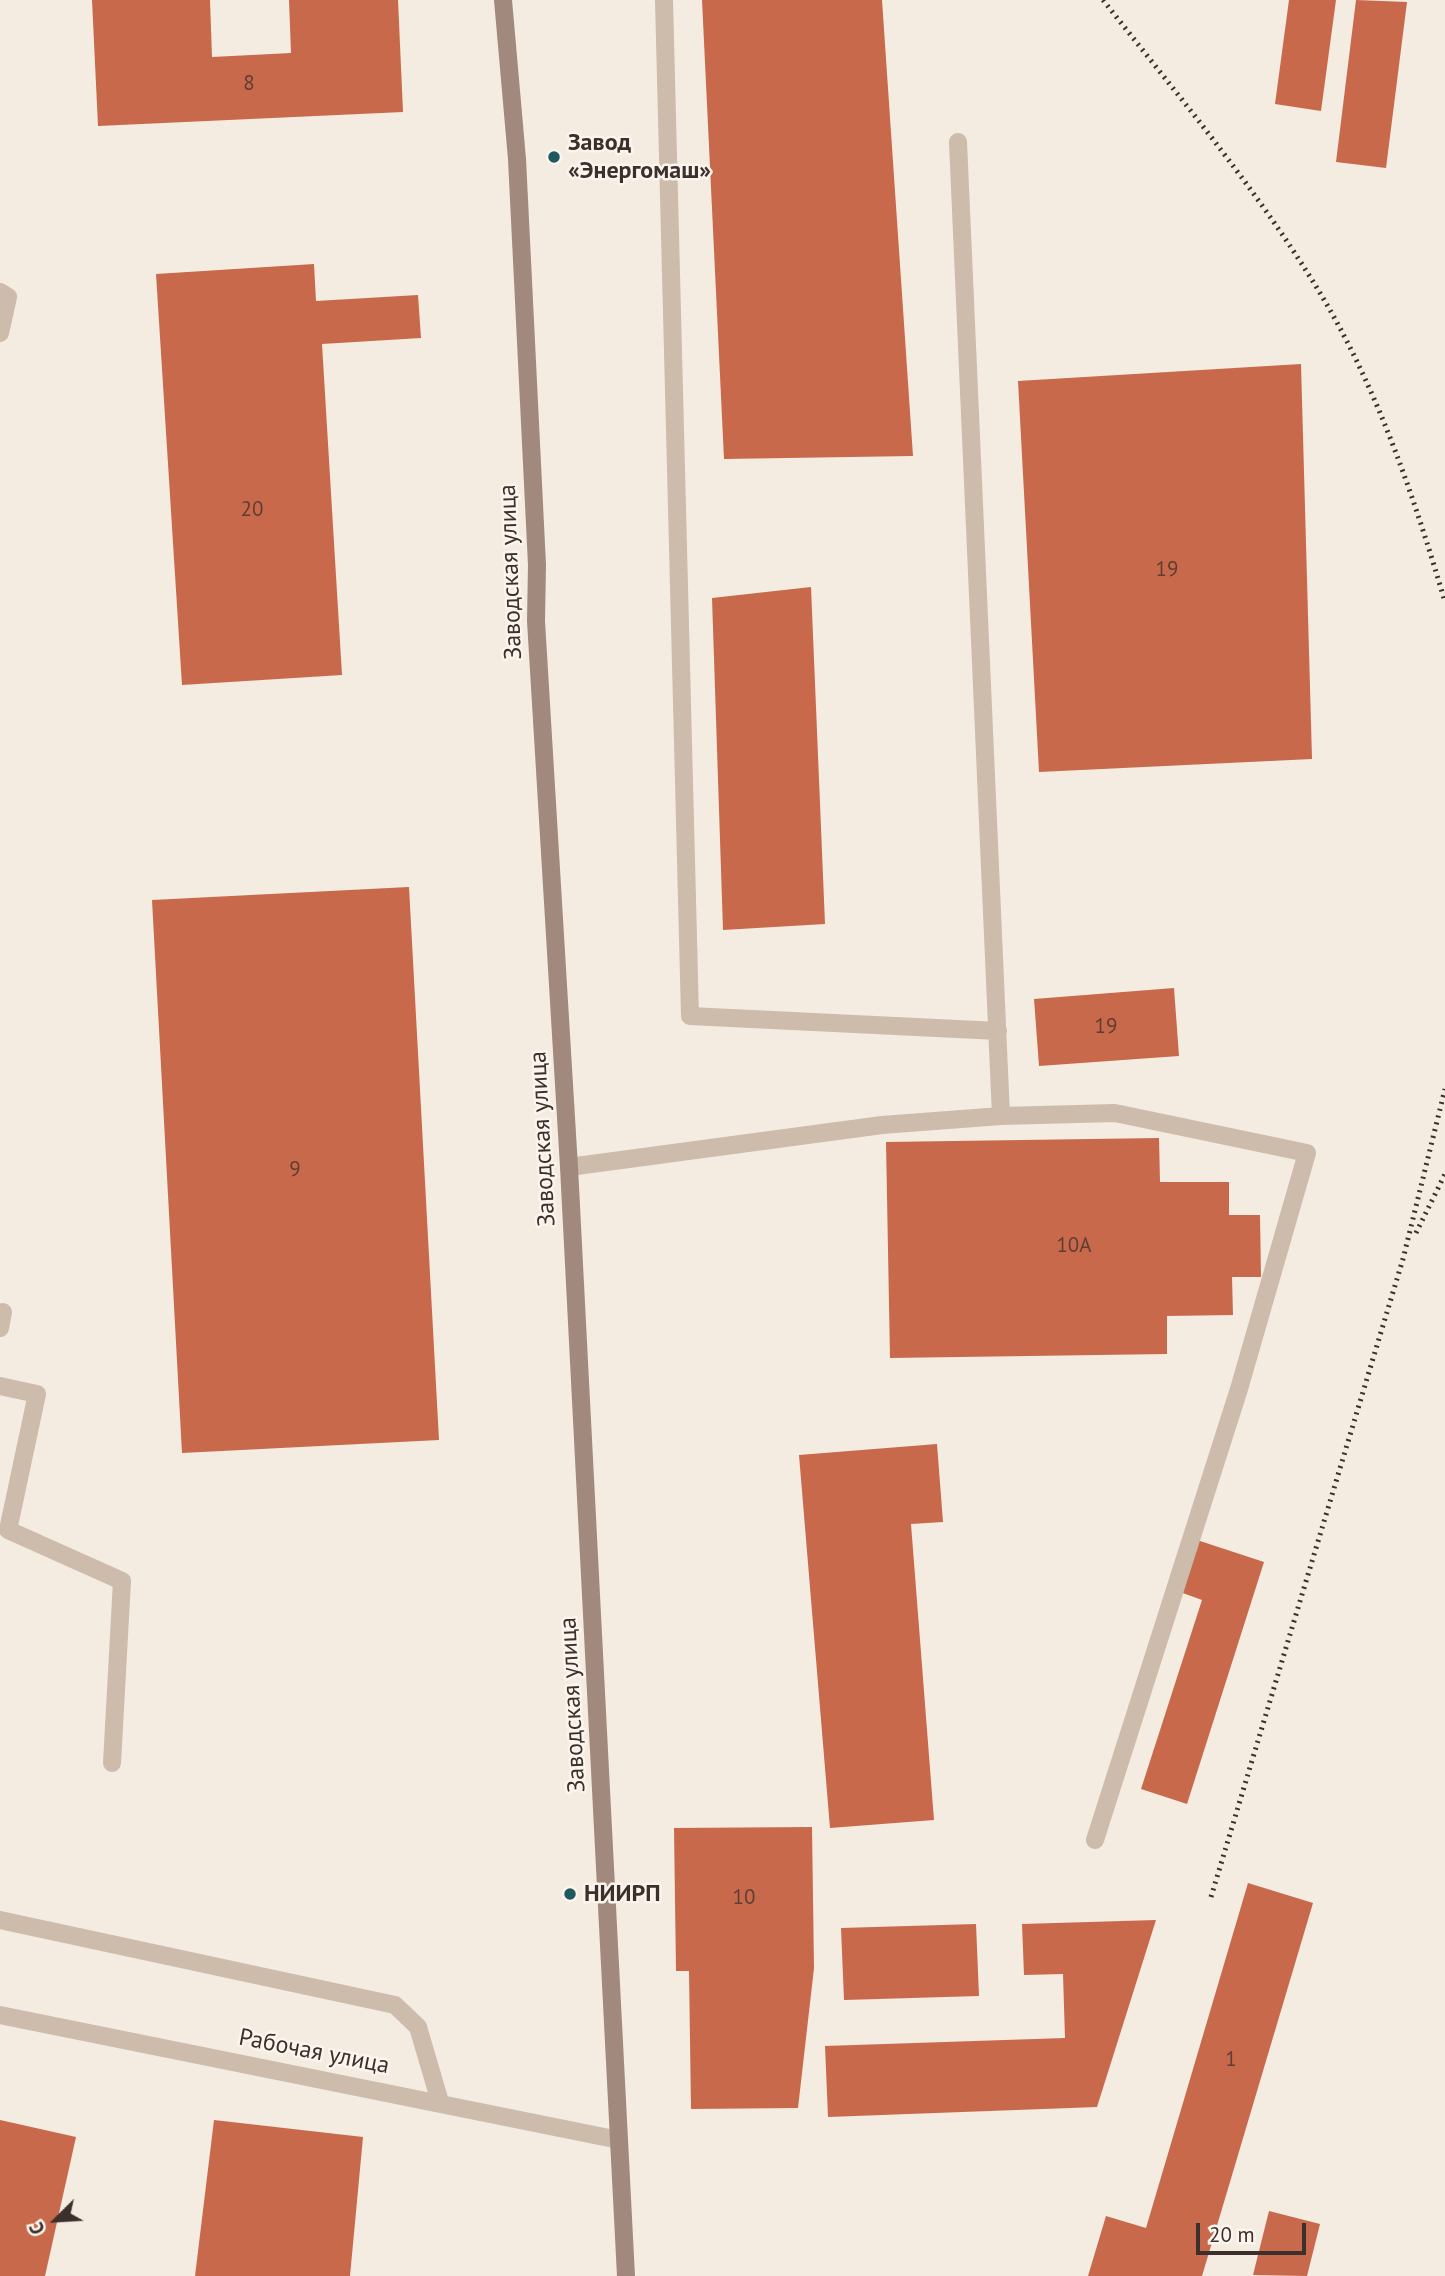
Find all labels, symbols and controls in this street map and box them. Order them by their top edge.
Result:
house number: 8 [243,71,255,97]
place label: Завод «Энергомаш» [568,129,711,185]
marker: Завод «Энергомаш» [546,149,562,165]
street label: Заводская улица [494,484,528,660]
house number: 20 [241,497,263,523]
house number: 19 [1156,557,1178,583]
house number: 19 [1095,1014,1117,1040]
street label: Заводская улица [524,1051,562,1227]
house number: 9 [289,1157,301,1183]
house number: 10А [1056,1233,1092,1259]
street label: Заводская улица [554,1617,592,1793]
place label: НИИРП [584,1880,661,1908]
house number: 10 [733,1885,755,1911]
marker: НИИРП [562,1886,578,1902]
street label: Рабочая улица [236,2023,392,2081]
house number: 1 [1225,2047,1237,2073]
north arrow [21,2185,91,2255]
scale bar [1200,2210,1310,2254]
text: С [24,2219,50,2238]
text: 20 m [1209,2221,1255,2248]

